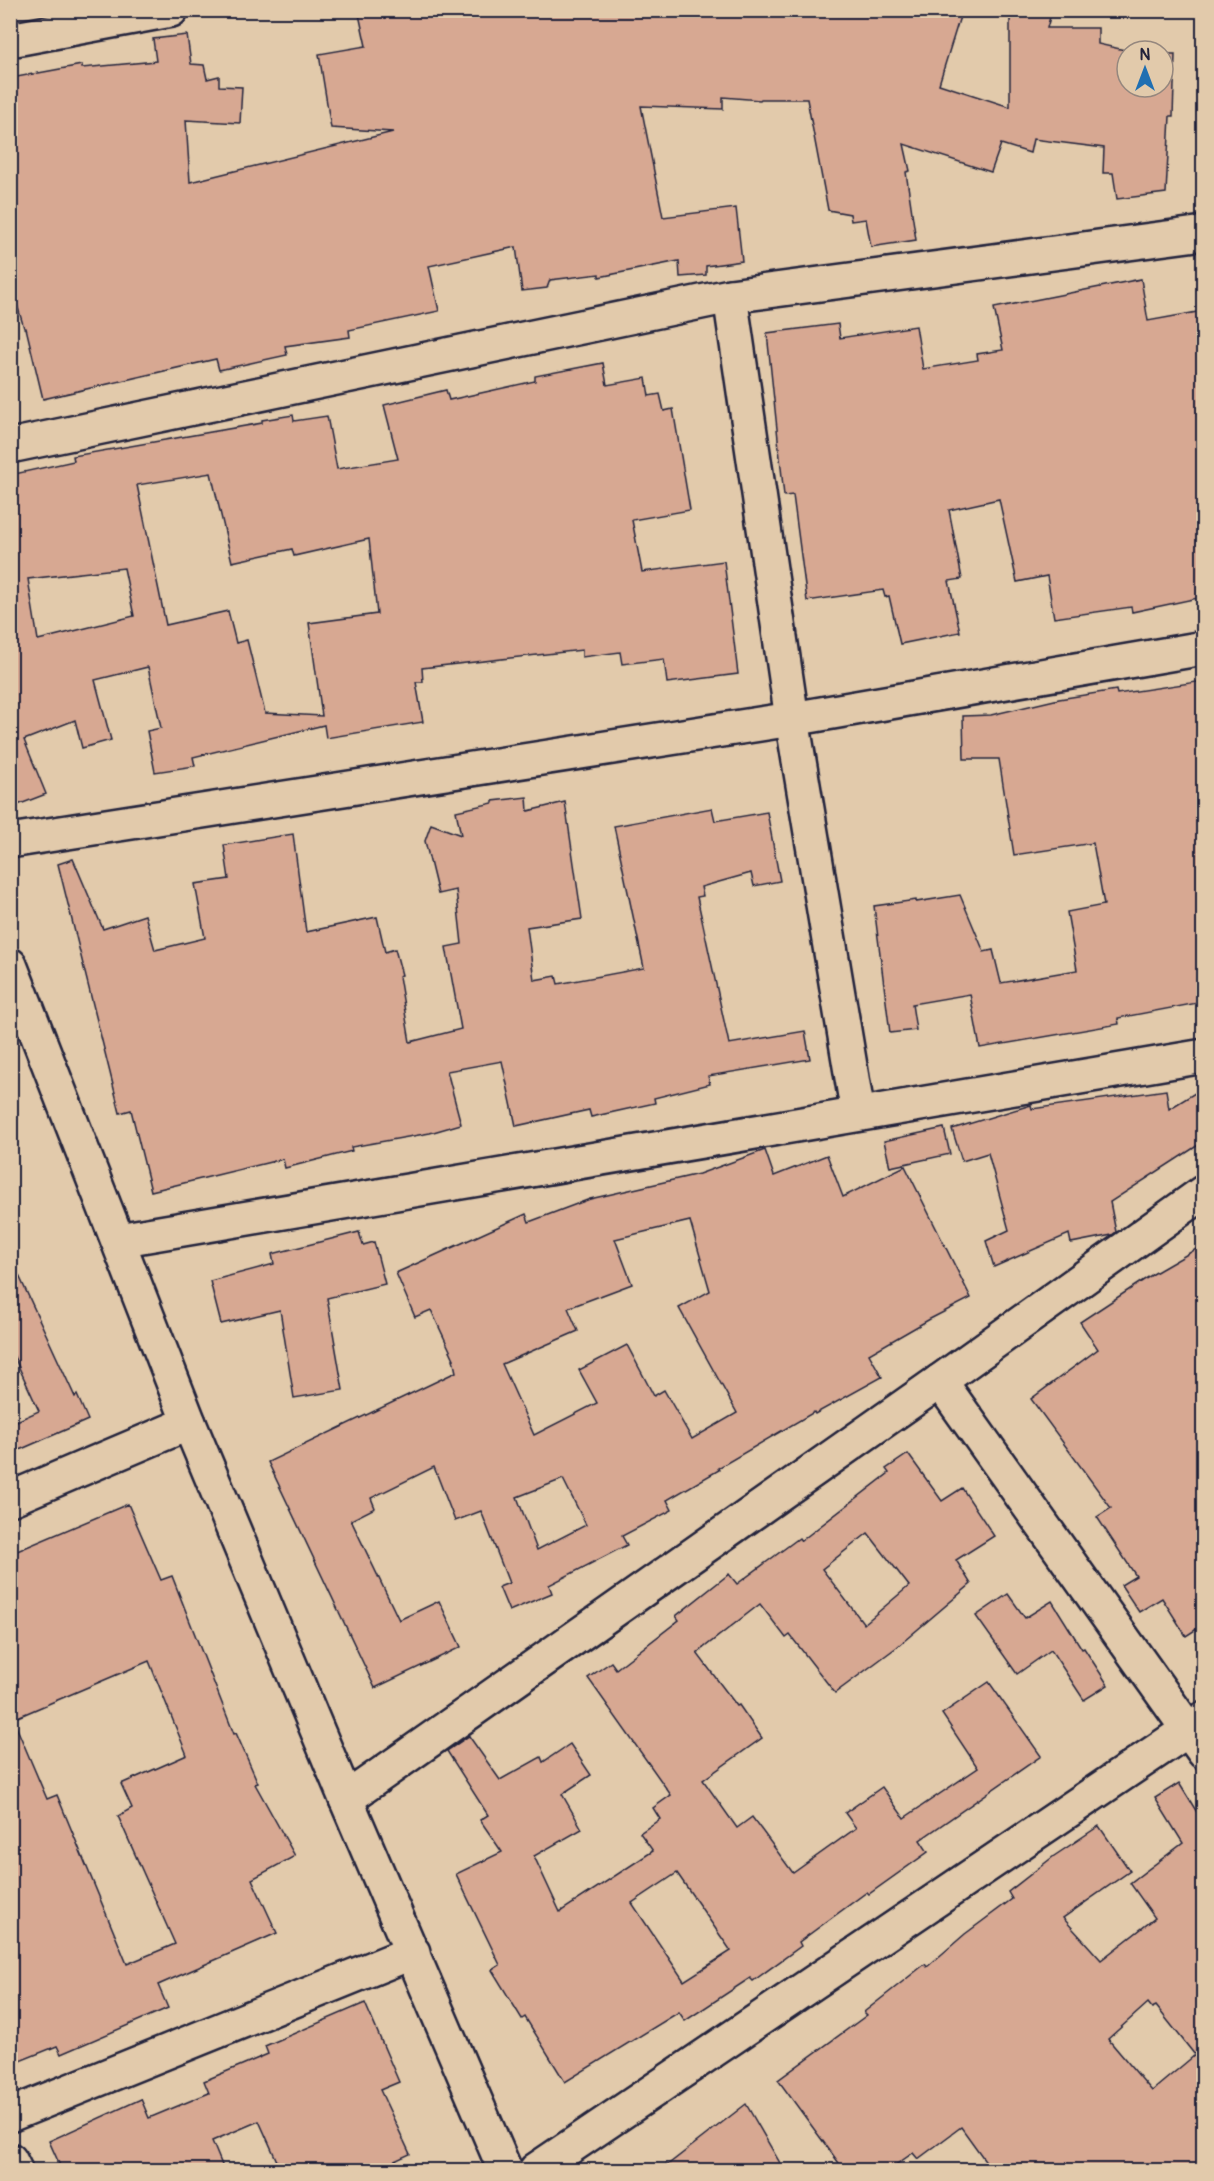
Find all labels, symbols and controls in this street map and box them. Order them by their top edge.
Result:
north arrow [1115,39,1175,99]
text: N [1140,45,1151,65]

